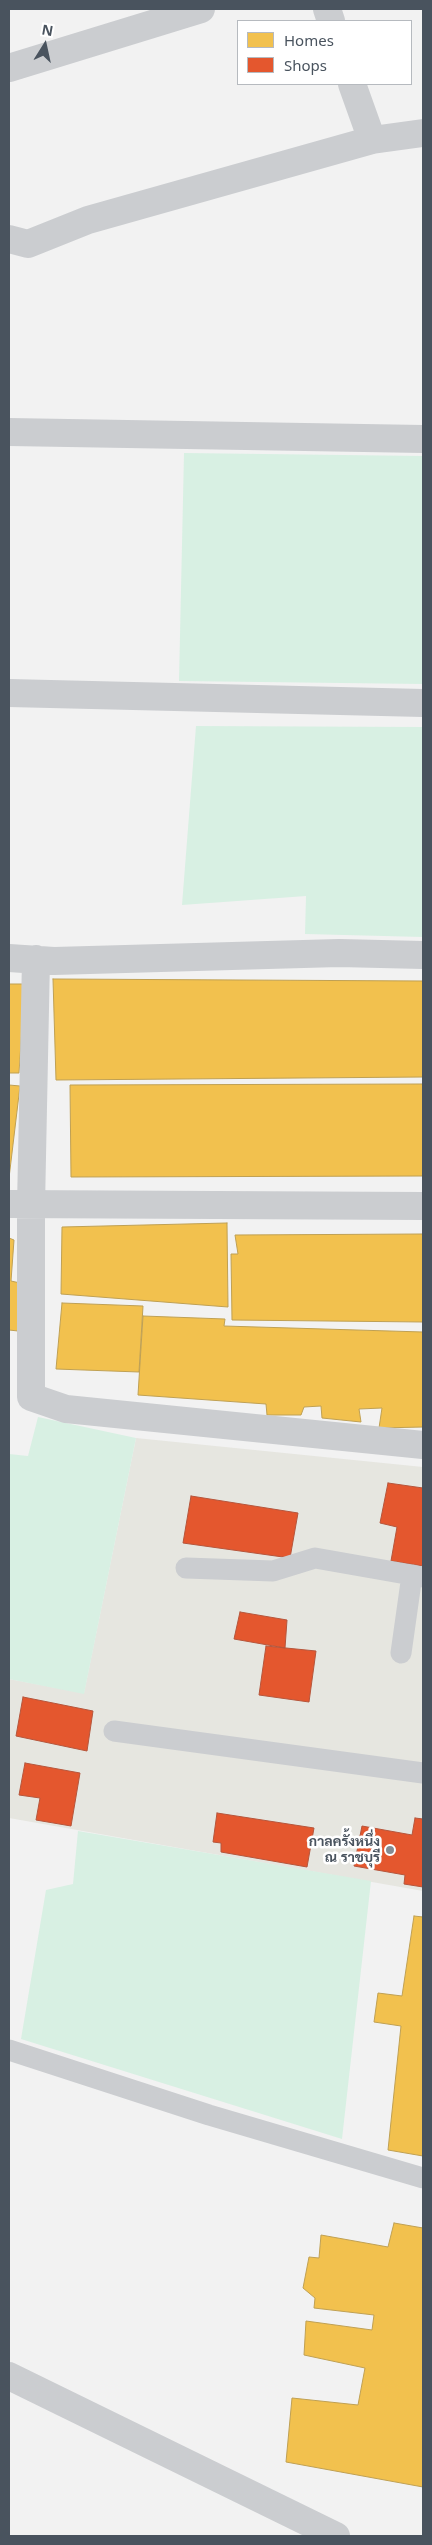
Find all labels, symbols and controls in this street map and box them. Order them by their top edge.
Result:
text: N [40,19,55,40]
north arrow [20,20,70,70]
legend [237,20,412,85]
text: Homes [284,30,334,50]
text: Shops [284,55,327,75]
place label: กาลครั้งหนึ่ง ณ ราชบุรี [309,1834,380,1866]
marker: กาลครั้งหนึ่ง ณ ราชบุรี [384,1844,396,1856]

